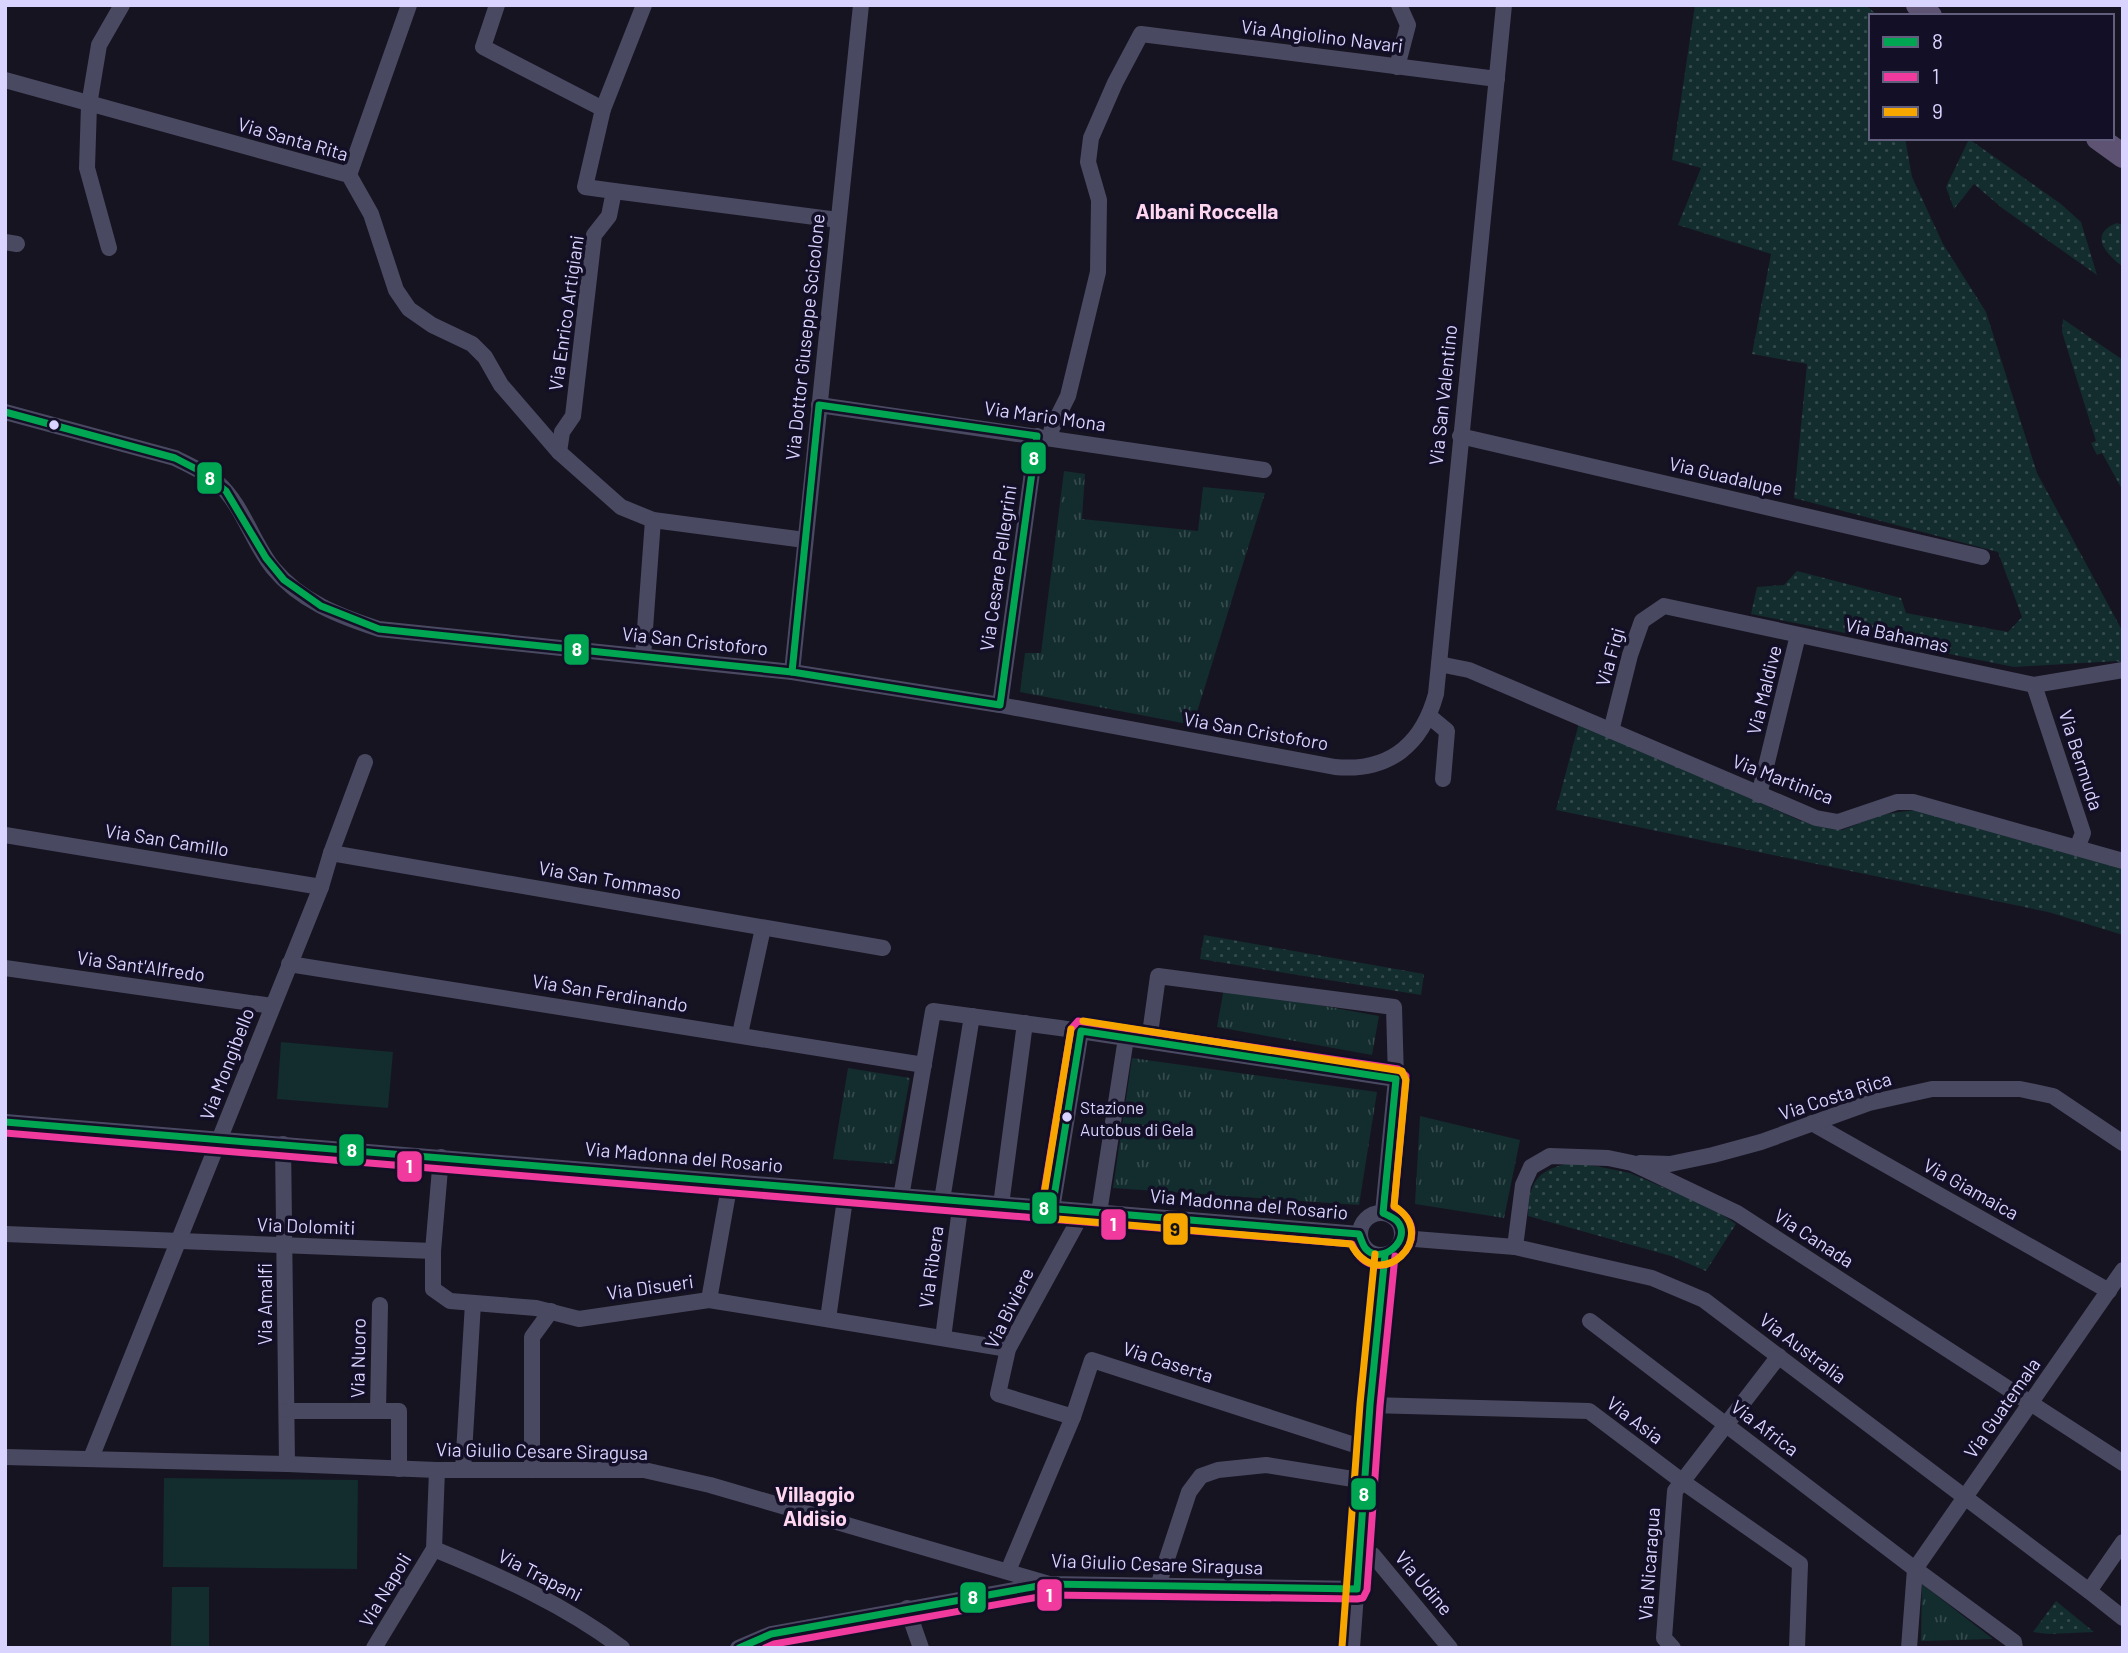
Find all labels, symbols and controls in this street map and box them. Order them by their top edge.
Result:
street label: Via Angiolino Navari [1240,14,1404,57]
legend [1869,14,2114,140]
text: 8 [1932,28,1943,53]
text: 1 [1932,63,1939,88]
text: 9 [1932,98,1943,123]
street label: Via Santa Rita [235,112,351,165]
district label: Albani Roccella [1136,198,1278,223]
street label: Via Dottor Giuseppe Scicolone [780,213,829,461]
street label: Via Enrico Artigiani [543,233,588,392]
street label: Via San Valentino [1424,323,1461,466]
street label: Via Mario Mona [983,396,1107,435]
unlabelled marker [47,418,61,432]
line badge: 8 [1020,441,1047,475]
text: 8 [1029,446,1039,469]
street label: Via Guadalupe [1667,451,1785,500]
line badge: 8 [196,461,223,495]
text: 8 [205,466,215,489]
street label: Via Cesare Pellegrini [974,483,1021,652]
street label: Via Bahamas [1843,612,1951,657]
street label: Via San Cristoforo [621,621,769,660]
street label: Via Figi [1590,625,1629,689]
line badge: 8 [563,633,590,666]
text: 8 [572,637,582,660]
street label: Via Maldive [1741,643,1786,737]
street label: Via San Cristoforo [1182,706,1330,755]
street label: Via Bermuda [2054,707,2109,813]
street label: Via Martinica [1729,749,1837,808]
street label: Via San Camillo [103,818,231,861]
street label: Via San Tommaso [537,856,683,903]
street label: Via Sant'Alfredo [76,945,207,986]
street label: Via San Ferdinando [531,969,690,1016]
street label: Via Mongibello [195,1005,258,1123]
street label: Via Costa Rica [1776,1067,1894,1125]
place label: Stazione Autobus di Gela [1080,1097,1194,1139]
marker: Stazione Autobus di Gela [1060,1110,1074,1124]
line badge: 8 [338,1133,365,1167]
street label: Via Madonna del Rosario [584,1136,784,1177]
text: 8 [347,1138,357,1161]
line badge: 1 [396,1150,423,1183]
street label: Via Giamaica [1919,1153,2023,1224]
text: 1 [406,1154,412,1177]
street label: Via Madonna del Rosario [1149,1183,1349,1224]
line badge: 8 [1031,1191,1058,1225]
text: 8 [1039,1196,1049,1219]
street label: Via Canada [1770,1203,1859,1272]
line badge: 1 [1100,1208,1127,1241]
street label: Via Dolomiti [256,1212,356,1239]
text: 1 [1110,1212,1116,1235]
line badge: 9 [1162,1212,1189,1246]
text: 9 [1170,1217,1180,1240]
street label: Via Ribera [913,1224,948,1310]
street label: Via Amalfi [253,1263,276,1345]
street label: Via Biviere [979,1264,1038,1352]
street label: Via Disueri [605,1269,695,1304]
street label: Via Australia [1755,1307,1851,1388]
street label: Via Nuoro [345,1318,370,1398]
street label: Via Caserta [1120,1336,1216,1387]
street label: Via Guatemala [1959,1353,2045,1462]
street label: Via Asia [1603,1391,1668,1448]
street label: Via Africa [1727,1395,1804,1461]
street label: Via Giulio Cesare Siragusa [436,1437,648,1464]
line badge: 8 [1350,1477,1377,1511]
district label: Villaggio Aldisio [775,1481,855,1530]
text: 8 [1359,1482,1369,1505]
street label: Via Nicaragua [1633,1507,1664,1621]
street label: Via Trapani [494,1544,586,1606]
street label: Via Udine [1391,1546,1458,1620]
street label: Via Giulio Cesare Siragusa [1050,1548,1264,1579]
street label: Via Napoli [354,1549,416,1631]
line badge: 1 [1036,1578,1063,1612]
line badge: 8 [959,1581,987,1614]
text: 1 [1046,1583,1052,1606]
text: 8 [968,1585,978,1608]

